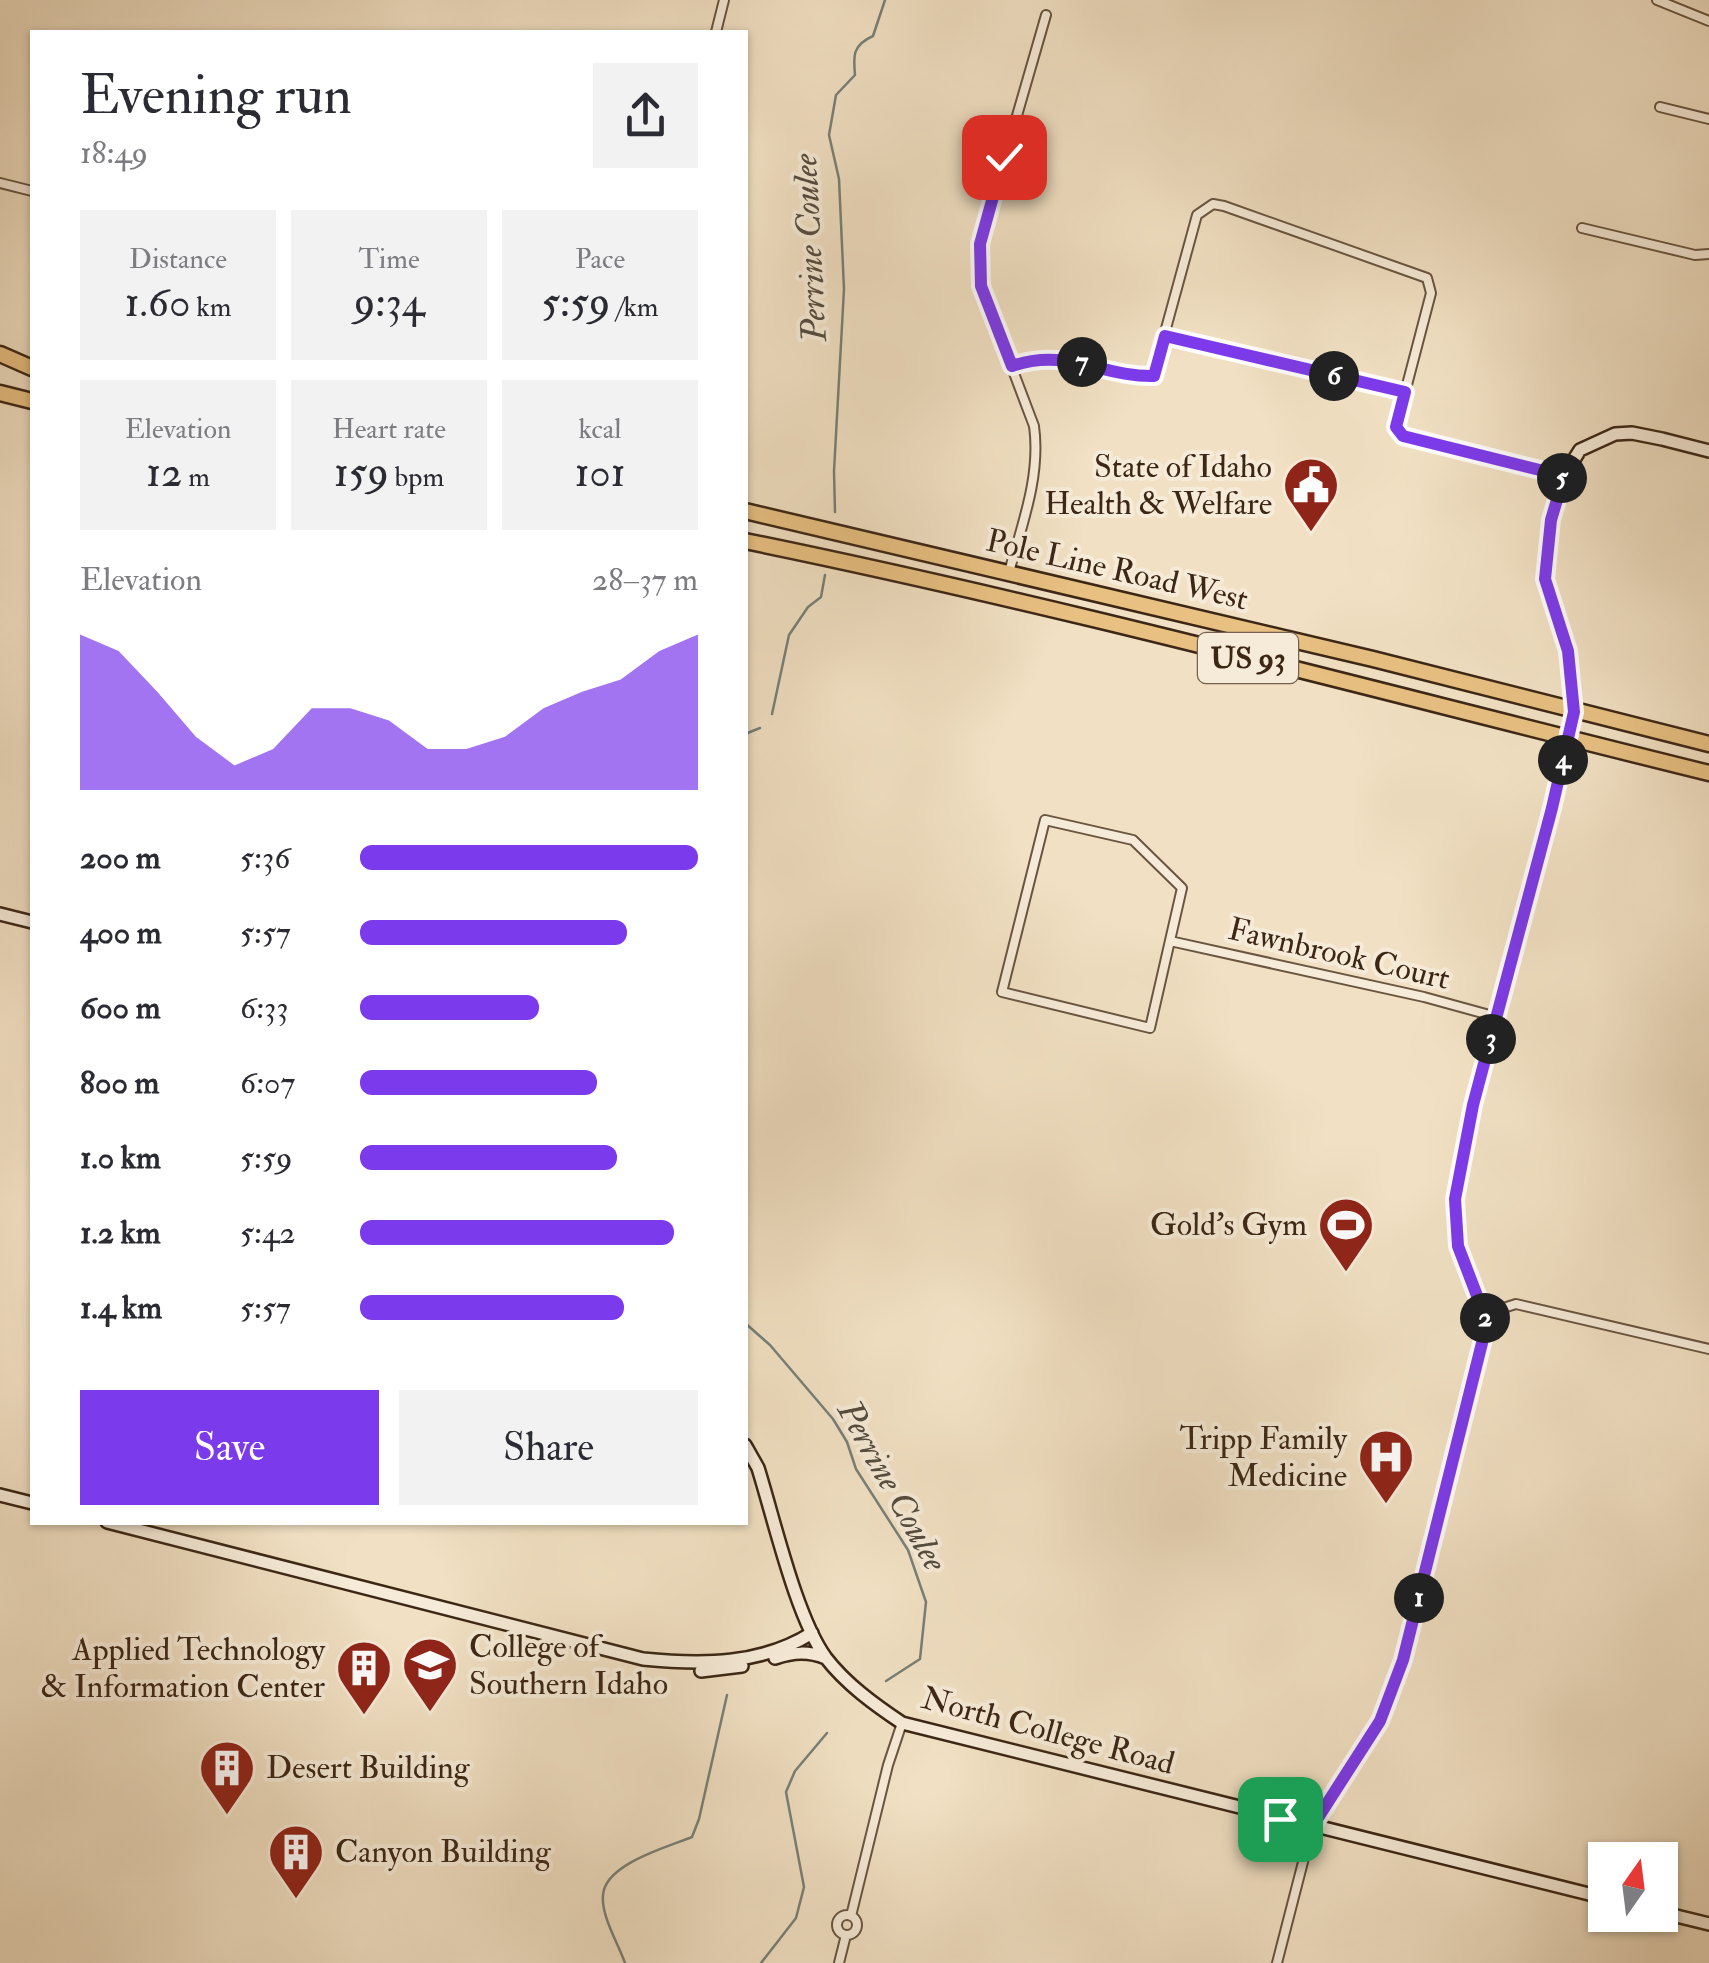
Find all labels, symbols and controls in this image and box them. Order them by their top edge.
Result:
text: Evening run [80,61,352,130]
button: share [593,63,698,168]
pin [962,115,1047,200]
icon: check [977,130,1032,185]
text: 18:49 [80,133,148,173]
water label: Perrine Coulee [783,152,837,344]
text: Distance [129,242,227,277]
text: Time [358,242,420,277]
text: Pace [575,242,625,277]
text: 1.60 [125,277,190,329]
text: 9:34 [354,277,424,329]
text: 5:59 [541,277,610,329]
text: km [190,290,231,325]
text: /km [610,290,659,325]
pin: 7 [1057,337,1107,387]
text: 7 [1076,344,1088,379]
pin: 6 [1309,351,1359,401]
text: 6 [1327,358,1341,393]
text: Elevation [125,412,231,447]
text: Heart rate [332,412,446,447]
text: kcal [579,412,621,447]
text: 12 [146,447,182,499]
text: 159 [334,447,389,499]
text: 101 [574,447,626,499]
place label: State of Idaho Health & Welfare [1044,447,1272,524]
pin: 5 [1537,453,1587,503]
public building icon: State of Idaho Health & Welfare [1281,455,1341,534]
text: m [182,460,210,495]
text: bpm [389,460,444,495]
text: 5 [1556,460,1568,495]
street label: Pole Line Road West [982,520,1252,620]
text: Elevation [80,560,202,600]
text: 28–37 m [592,560,698,600]
road number: US 93 [1198,633,1298,683]
pin: 4 [1538,735,1588,785]
text: 4 [1555,742,1571,777]
text: 200 m [80,838,161,878]
text: 5:36 [240,838,290,878]
street label: Fawnbrook Court [1224,909,1454,999]
text: 400 m [80,913,162,953]
text: 5:57 [240,913,291,953]
text: 600 m [80,988,161,1028]
text: 6:33 [240,988,289,1028]
pin: 3 [1466,1014,1516,1064]
text: 3 [1486,1021,1496,1056]
text: 800 m [80,1063,159,1103]
text: 6:07 [240,1063,295,1103]
text: 1.0 km [80,1138,161,1178]
text: 5:59 [240,1138,292,1178]
sports icon: Gold's Gym [1316,1195,1376,1274]
place label: Gold's Gym [1150,1205,1307,1245]
text: 1.2 km [80,1213,161,1253]
text: 5:42 [240,1213,295,1253]
text: 1.4 km [80,1288,162,1328]
text: 5:57 [240,1288,291,1328]
pin: 2 [1460,1293,1510,1343]
text: 2 [1478,1300,1492,1335]
button: Save [80,1390,379,1505]
button: Share [399,1390,698,1505]
water label: Perrine Coulee [827,1392,957,1579]
place label: Tripp Family Medicine [1179,1419,1348,1496]
hospital icon: Tripp Family Medicine [1356,1427,1416,1506]
pin: 1 [1394,1573,1444,1623]
text: 1 [1414,1580,1424,1615]
place label: College of Southern Idaho [469,1627,668,1704]
place label: Applied Technology & Information Center [40,1630,326,1707]
school or university icon: College of Southern Idaho [400,1635,460,1714]
building icon: Applied Technology & Information Center [334,1638,394,1717]
street label: North College Road [917,1678,1179,1784]
building icon: Desert Building [197,1738,257,1817]
place label: Desert Building [266,1748,471,1788]
pin [1238,1777,1323,1862]
icon: arrive [1253,1792,1308,1847]
building icon: Canyon Building [266,1822,326,1901]
place label: Canyon Building [335,1832,552,1872]
north arrow [1588,1842,1678,1932]
map controls [1588,1842,1678,1932]

